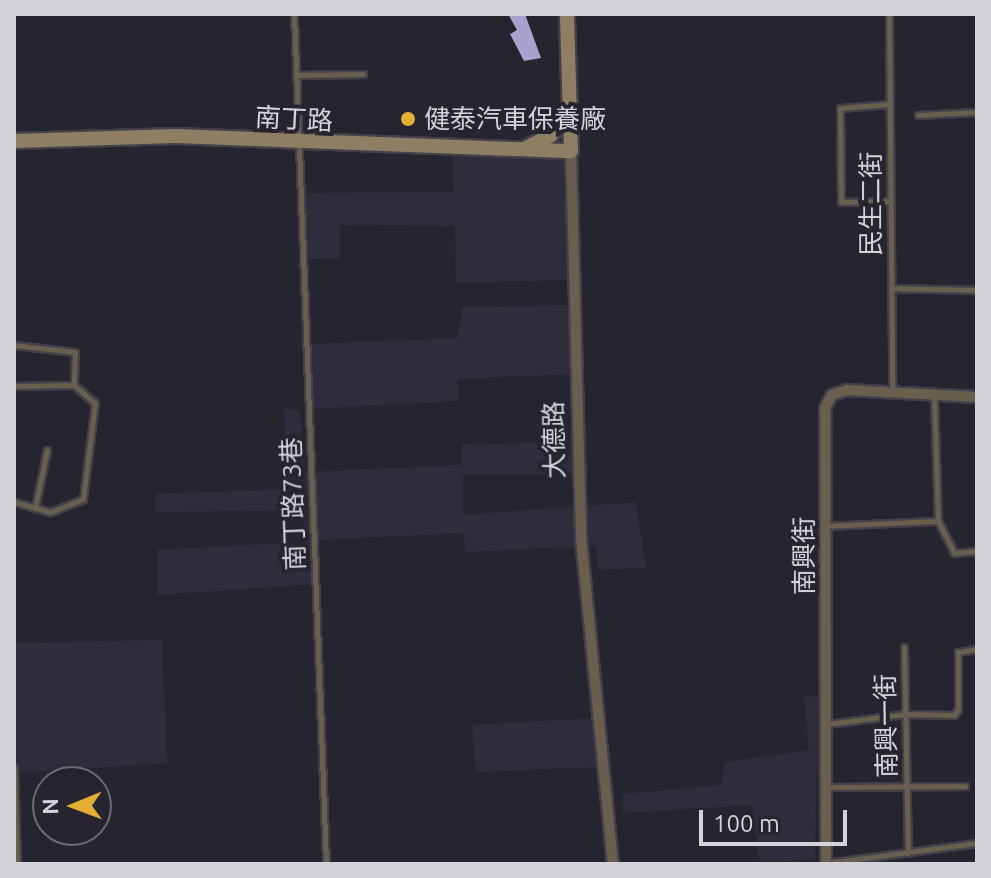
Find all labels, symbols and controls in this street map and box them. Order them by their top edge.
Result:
street label: 南丁路 [254,101,334,137]
place label: 健泰汽車保養廠 [424,103,606,135]
marker: 健泰汽車保養廠 [399,110,417,128]
street label: 民生二街 [855,152,887,256]
street label: 大德路 [538,401,570,479]
street label: 南丁路73巷 [275,437,311,571]
street label: 南興街 [788,517,820,595]
street label: 南興一街 [869,674,903,778]
north arrow [32,766,112,846]
scale bar [703,794,851,844]
text: N [37,798,62,815]
text: 100 m [713,810,780,837]

